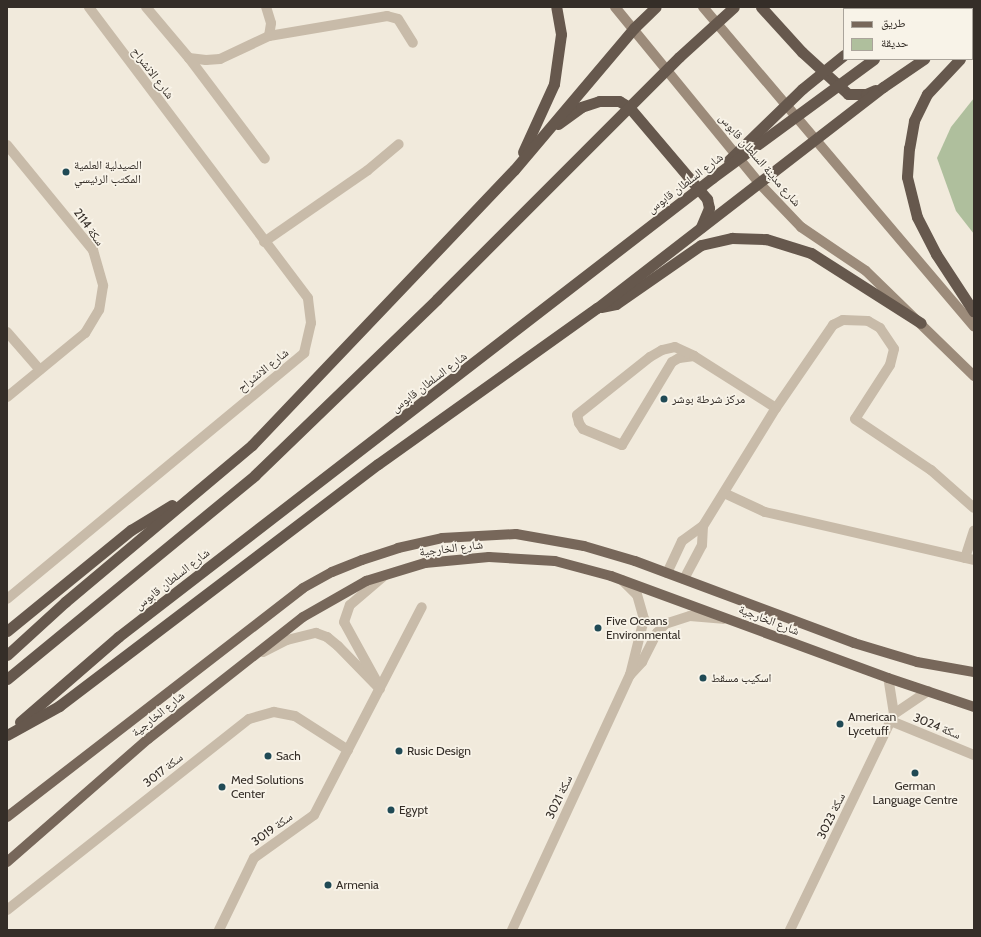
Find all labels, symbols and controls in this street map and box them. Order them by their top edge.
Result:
legend [843,8,973,60]
text: طريق [881,15,906,30]
text: حديقة [881,35,909,50]
street label: شارع الانشراح [129,44,177,102]
street label: شارع مدينة السلطان قابوس [716,111,804,209]
street label: شارع السلطان قابوس [644,150,726,216]
place label: الصيدلية العلمية المكتب الرئيسي [74,158,142,186]
marker: الصيدلية العلمية المكتب الرئيسي [61,167,71,177]
street label: سكة 2114 [71,206,107,248]
street label: شارع الانشراح [235,345,291,395]
street label: شارع السلطان قابوس [388,349,470,415]
place label: مركز شرطة بوشر [672,392,745,406]
marker: مركز شرطة بوشر [659,394,669,404]
street label: شارع الخارجية [418,537,484,559]
street label: شارع السلطان قابوس [132,545,212,613]
street label: شارع الخارجية [737,602,801,638]
place label: Five Oceans Environmental [606,614,680,642]
marker: Five Oceans Environmental [593,623,603,633]
place label: اسكيب مسقط [711,671,771,685]
marker: اسكيب مسقط [698,673,708,683]
street label: شارع الخارجية [129,688,187,740]
place label: American Lycetuff [848,710,896,738]
street label: سكة 3024 [911,710,963,742]
marker: American Lycetuff [835,719,845,729]
place label: Rusic Design [407,744,471,758]
marker: Rusic Design [394,746,404,756]
place label: Sach [276,749,301,763]
street label: سكة 3017 [140,750,186,790]
marker: Sach [263,751,273,761]
marker: German Language Centre [910,768,920,778]
place label: Med Solutions Center [231,773,304,801]
street label: سكة 3021 [543,773,575,821]
place label: German Language Centre [872,779,958,807]
marker: Med Solutions Center [216,781,228,793]
street label: سكة 3023 [814,791,848,841]
place label: Egypt [399,803,428,817]
marker: Egypt [386,805,396,815]
street label: سكة 3019 [249,809,295,849]
place label: Armenia [336,878,379,892]
marker: Armenia [323,880,333,890]

